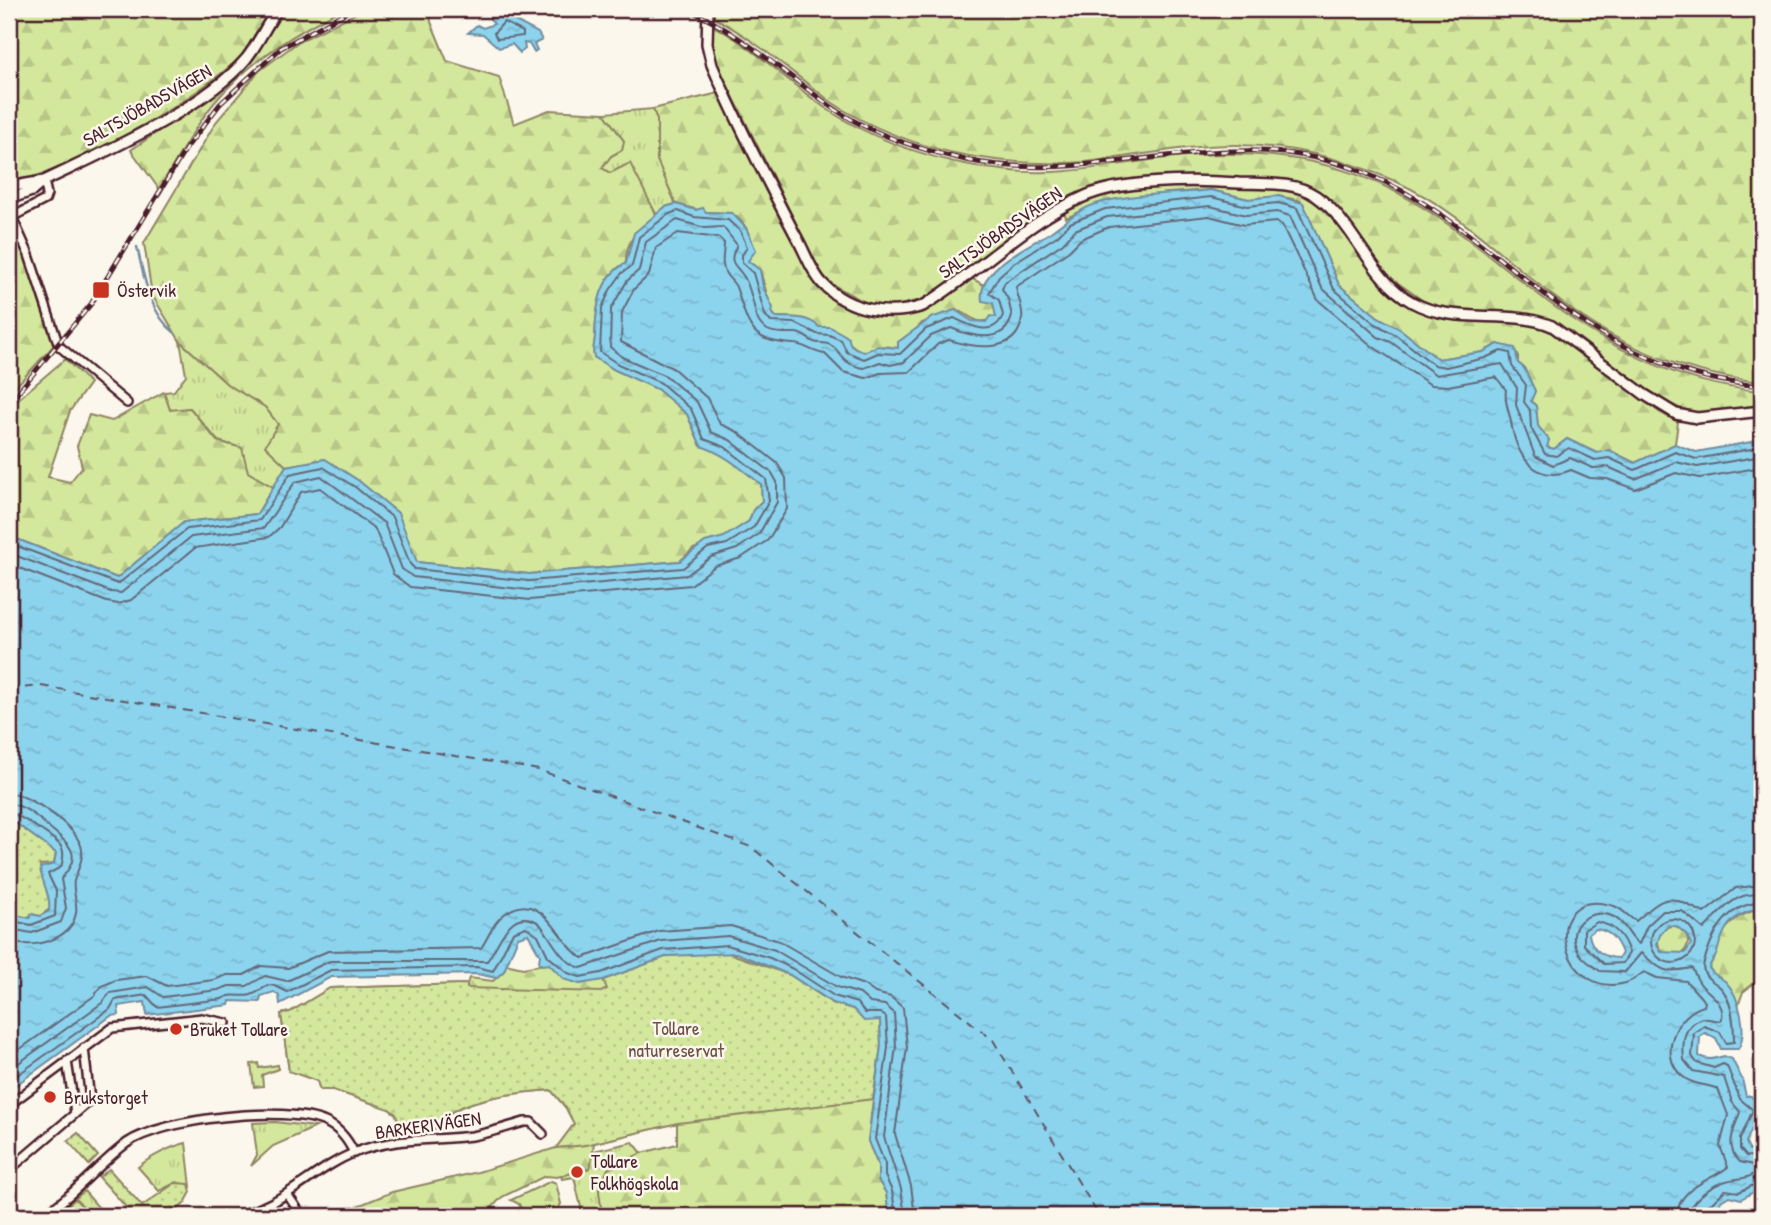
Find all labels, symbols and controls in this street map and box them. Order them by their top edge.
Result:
street label: SALTSJÖBADSVÄGEN [78,58,216,152]
street label: SALTSJÖBADSVÄGEN [933,180,1067,284]
place label: Östervik [117,277,176,303]
marker: Östervik [91,280,111,300]
park label: Tollare naturreservat [628,1015,725,1063]
place label: Bruket Tollare [190,1016,288,1042]
marker: Bruket Tollare [168,1021,184,1037]
place label: Brukstorget [64,1084,148,1110]
marker: Brukstorget [42,1089,58,1105]
street label: BARKERIVÄGEN [373,1105,483,1145]
place label: Tollare Folkhögskola [590,1148,679,1196]
marker: Tollare Folkhögskola [569,1164,585,1180]

